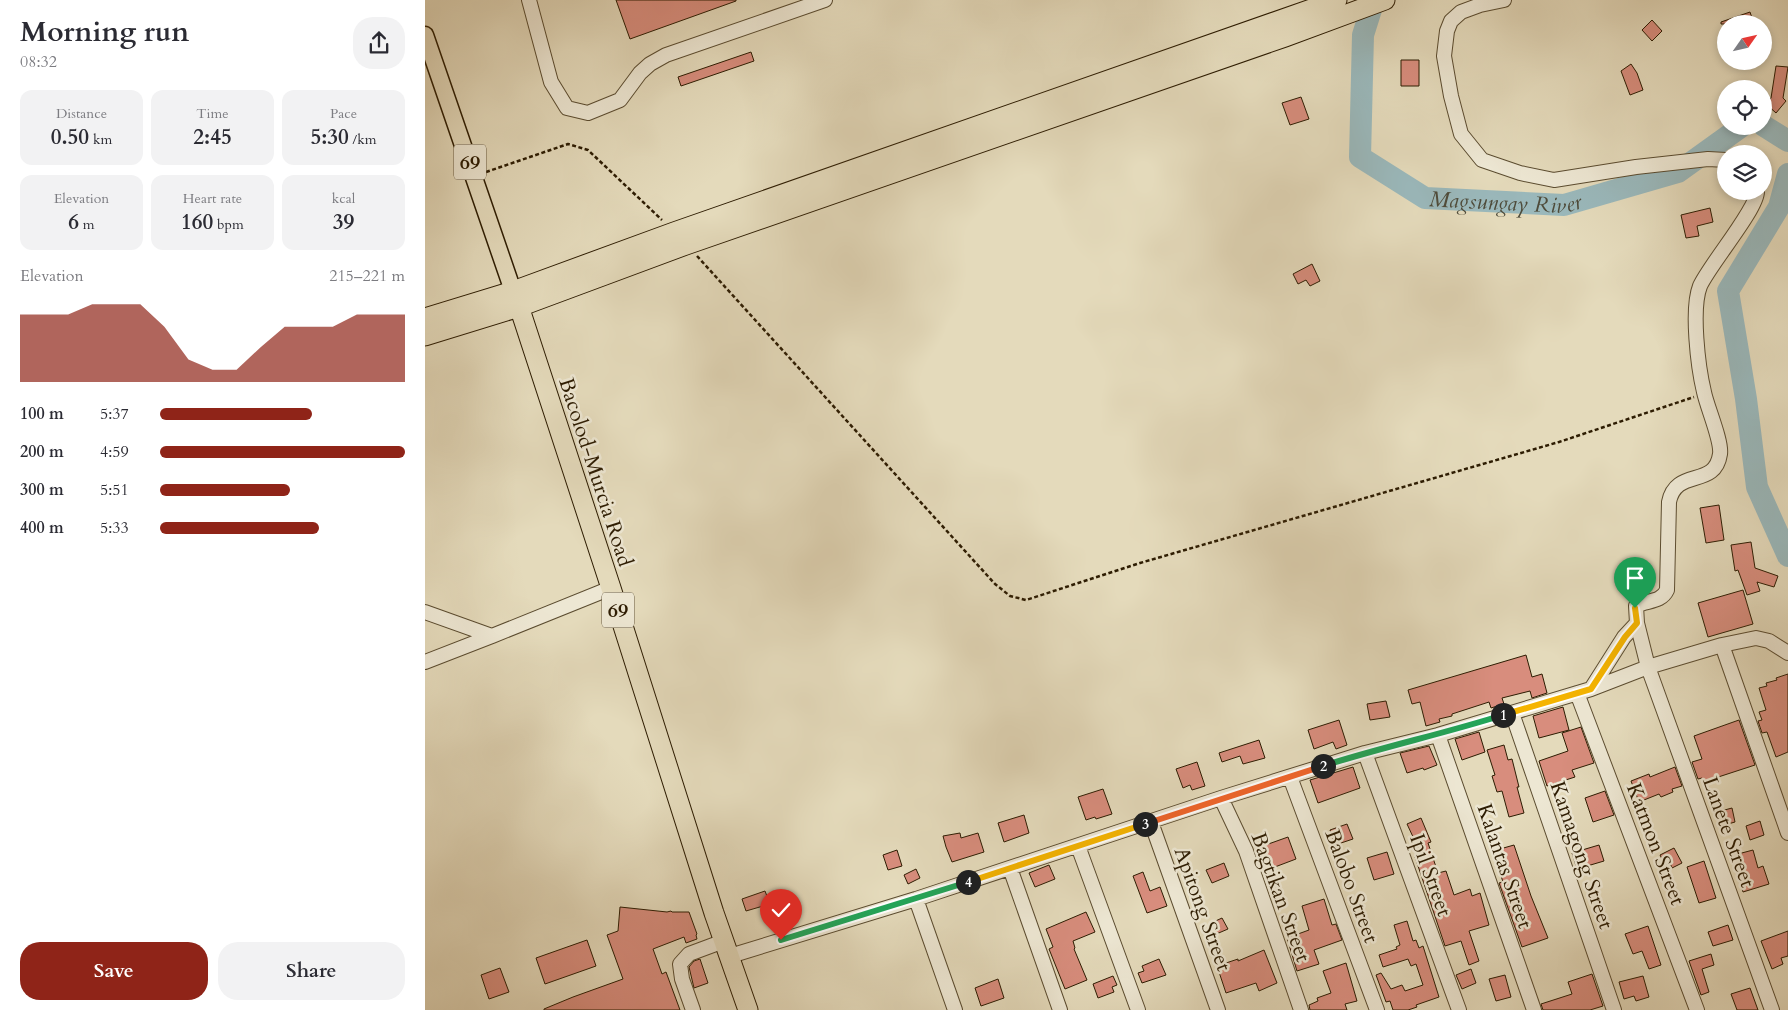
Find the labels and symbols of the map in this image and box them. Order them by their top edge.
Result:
north arrow [1717,15,1773,70]
road number: 69 [454,144,486,180]
water label: Magsungay River [1428,184,1586,221]
street label: Bacolod-Murcia Road [551,374,640,570]
pin [1614,557,1656,608]
road number: 69 [602,592,634,628]
pin: 1 [1491,702,1515,728]
pin: 2 [1311,754,1335,778]
street label: Lanete Street [1695,773,1762,892]
street label: Kamagong Street [1543,777,1621,933]
street label: Katmon Street [1619,779,1692,910]
street label: Kalantas Street [1470,800,1540,933]
pin: 3 [1133,812,1157,836]
street label: Balobo Street [1318,825,1386,947]
street label: Bagtikan Street [1244,828,1318,966]
street label: Ipil Street [1402,830,1459,921]
street label: Apitong Street [1167,843,1238,975]
pin: 4 [955,870,981,894]
pin [760,889,802,940]

